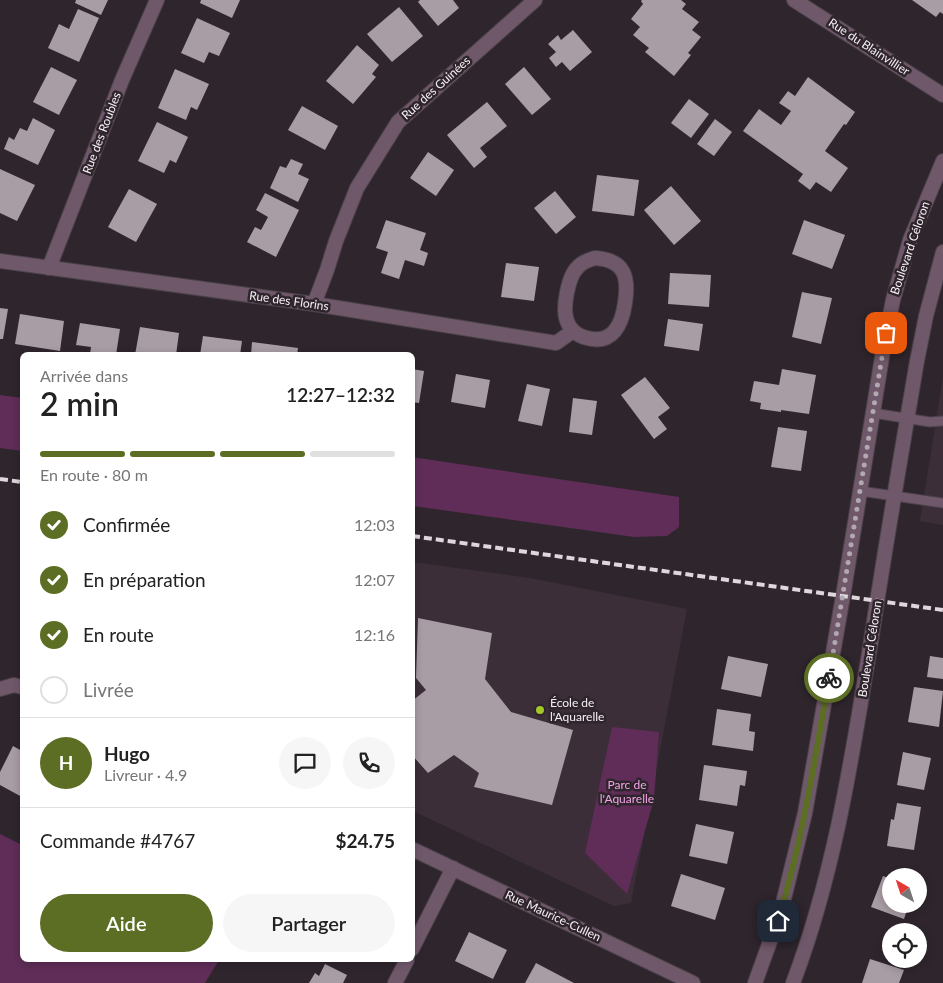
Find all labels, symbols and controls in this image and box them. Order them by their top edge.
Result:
street label: Rue du Blainvillier [826,15,913,79]
street label: Rue des Guinées [398,53,473,122]
street label: Rue des Roubles [79,90,124,176]
street label: Boulevard Céloron [887,199,933,296]
street label: Rue des Florins [248,288,330,314]
pin [865,312,907,354]
icon: bag [872,319,900,347]
text: Arrivée dans [40,366,128,385]
text: 12:27–12:32 [286,383,395,406]
text: 2 min [40,384,119,423]
text: En route · 80 m [40,465,148,484]
icon: check [40,511,68,539]
text: Confirmée [83,513,170,536]
text: 12:03 [354,515,395,534]
icon: check [40,566,68,594]
text: En préparation [83,568,206,591]
text: 12:07 [354,570,395,589]
street label: Boulevard Céloron [854,600,885,698]
icon: check [40,621,68,649]
text: En route [83,623,154,646]
text: 12:16 [354,625,395,644]
courier [804,653,854,703]
icon: bike [815,664,843,692]
text: Livrée [83,678,134,701]
place label: École de l'Aquarelle [550,695,604,724]
marker: École de l'Aquarelle [534,704,546,716]
button: chat [279,737,331,789]
button: phone [343,737,395,789]
text: Hugo [104,742,150,765]
text: H [59,751,73,774]
text: Livreur · 4.9 [104,765,187,784]
park label: Parc de l'Aquarelle [600,777,654,806]
text: Commande #4767 [40,829,195,852]
text: $24.75 [335,829,395,852]
north arrow [882,868,928,912]
map controls [882,868,927,968]
street label: Rue Maurice-Cullen [503,887,603,944]
button: Aide [40,894,213,952]
button: Partager [223,894,395,952]
pin [757,900,799,942]
icon: home [764,907,792,935]
button: locate [882,923,927,968]

